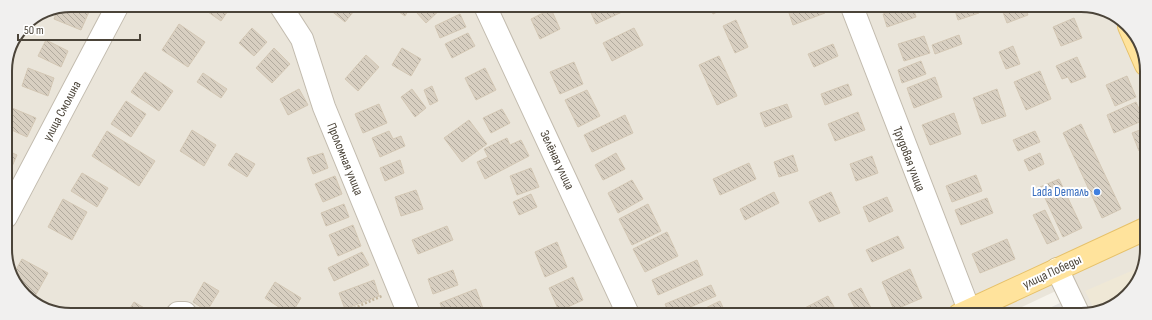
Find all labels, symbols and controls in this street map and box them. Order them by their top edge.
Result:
scale bar [18,16,140,42]
text: 50 m [24,23,44,38]
street label: улица Смолина [39,78,85,144]
street label: Проломная улица [323,120,367,198]
street label: Трудовая улица [889,124,929,194]
street label: Зелёная улица [536,128,578,192]
place label: Lada Dеталь [1032,184,1089,200]
marker: Lada Dеталь [1092,187,1102,197]
street label: улица Победы [1020,251,1084,293]

